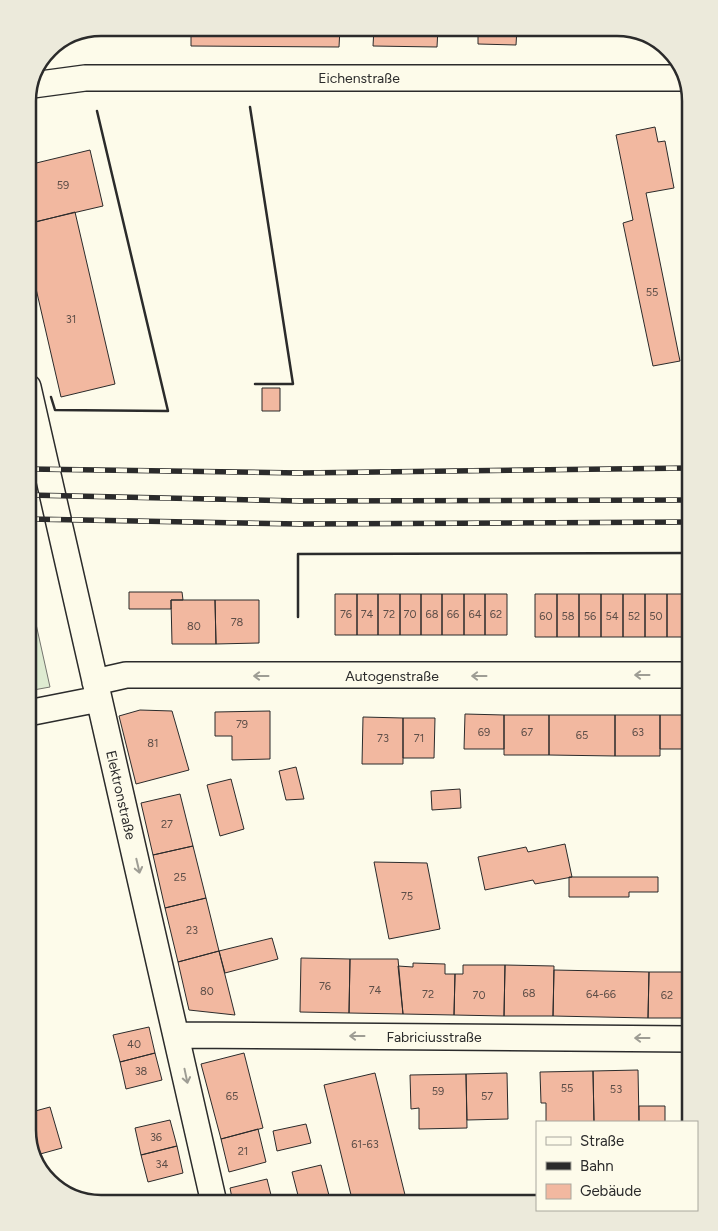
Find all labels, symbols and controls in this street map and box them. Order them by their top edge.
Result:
street label: Eichenstraße [318,70,400,87]
house number: 59 [57,179,69,192]
house number: 55 [646,286,658,299]
house number: 31 [66,313,76,326]
house number: 76 [340,608,352,621]
house number: 74 [361,608,374,621]
house number: 72 [383,608,395,621]
house number: 70 [404,608,416,621]
house number: 68 [426,608,439,621]
house number: 66 [447,608,459,621]
house number: 64 [468,608,482,621]
house number: 62 [490,608,502,621]
house number: 60 [539,610,553,623]
house number: 58 [561,610,575,623]
house number: 56 [584,610,596,623]
house number: 54 [605,610,619,623]
house number: 52 [628,610,640,623]
house number: 50 [649,610,663,623]
house number: 78 [231,616,244,629]
house number: 80 [187,620,201,633]
street label: Autogenstraße [345,668,439,685]
one-way arrow [634,670,650,680]
one-way arrow [253,671,269,681]
one-way arrow [471,671,488,681]
house number: 79 [236,718,248,731]
house number: 69 [478,726,490,739]
house number: 67 [521,726,533,739]
house number: 63 [632,726,644,739]
house number: 65 [576,729,588,742]
house number: 73 [377,732,389,745]
house number: 71 [414,732,424,745]
house number: 81 [147,737,159,750]
street label: Elektronstraße [102,749,139,842]
house number: 27 [161,818,173,831]
one-way arrow [134,858,143,874]
house number: 25 [174,871,186,884]
house number: 75 [401,890,413,903]
house number: 23 [186,924,198,937]
house number: 76 [319,980,331,993]
house number: 74 [369,984,382,997]
house number: 80 [200,985,214,998]
house number: 68 [523,987,536,1000]
house number: 72 [422,988,434,1001]
house number: 64-66 [586,988,616,1001]
house number: 70 [473,989,485,1002]
house number: 62 [661,989,673,1002]
street label: Fabriciusstraße [386,1029,482,1046]
one-way arrow [349,1031,366,1041]
one-way arrow [634,1033,650,1043]
house number: 40 [127,1038,141,1051]
house number: 38 [135,1065,148,1078]
one-way arrow [182,1067,191,1083]
house number: 55 [561,1082,573,1095]
house number: 53 [610,1083,622,1096]
house number: 59 [432,1085,444,1098]
house number: 65 [226,1090,238,1103]
house number: 57 [481,1090,493,1103]
legend [536,1121,698,1211]
house number: 36 [150,1131,162,1144]
text: Straße [580,1132,624,1150]
house number: 61-63 [351,1138,379,1151]
house number: 21 [238,1145,248,1158]
text: Bahn [580,1157,614,1175]
house number: 34 [156,1158,169,1171]
text: Gebäude [580,1182,641,1200]

